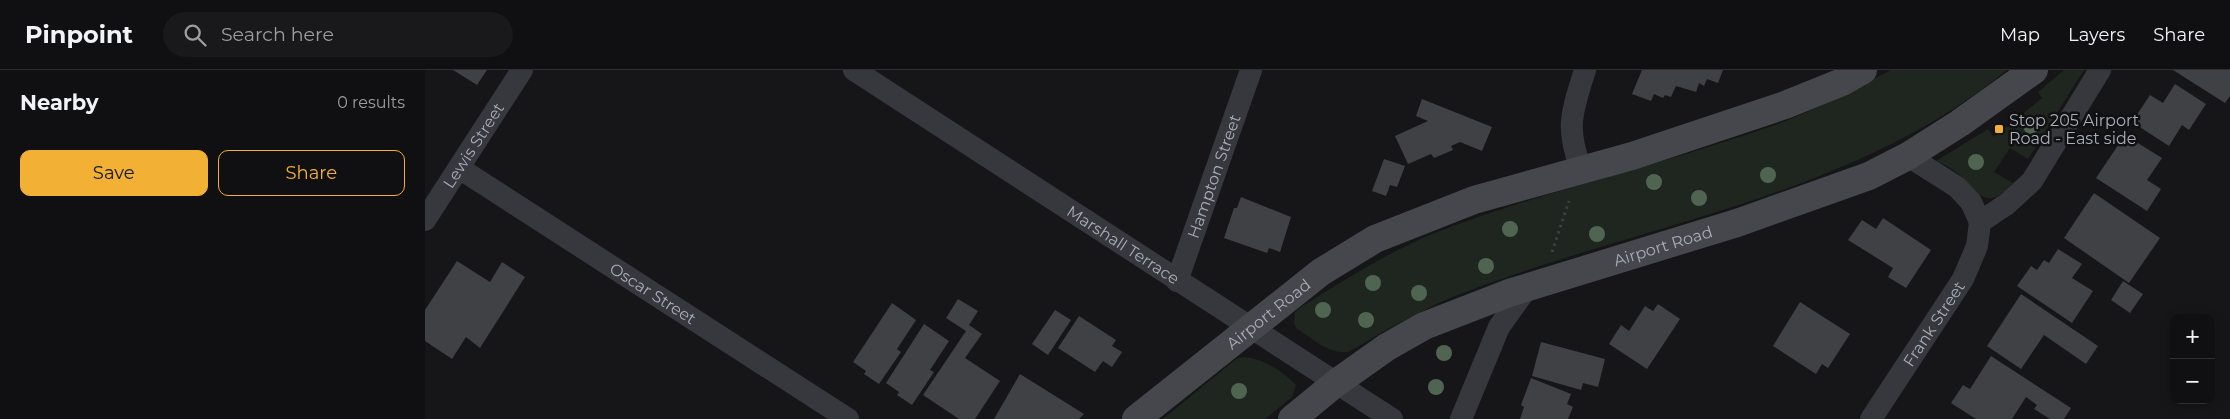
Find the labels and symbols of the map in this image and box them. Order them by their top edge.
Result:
street label: Lewis Street [439,99,508,191]
street label: Hampton Street [1183,111,1244,241]
place label: Stop 205 Airport Road - East side [2009,111,2140,148]
marker: Stop 205 Airport Road - East side [1993,123,2005,135]
street label: Marshall Terrace [1064,201,1183,288]
street label: Airport Road [1611,222,1715,270]
street label: Oscar Street [606,258,700,328]
street label: Airport Road [1222,275,1314,353]
street label: Frank Street [1899,277,1969,370]

